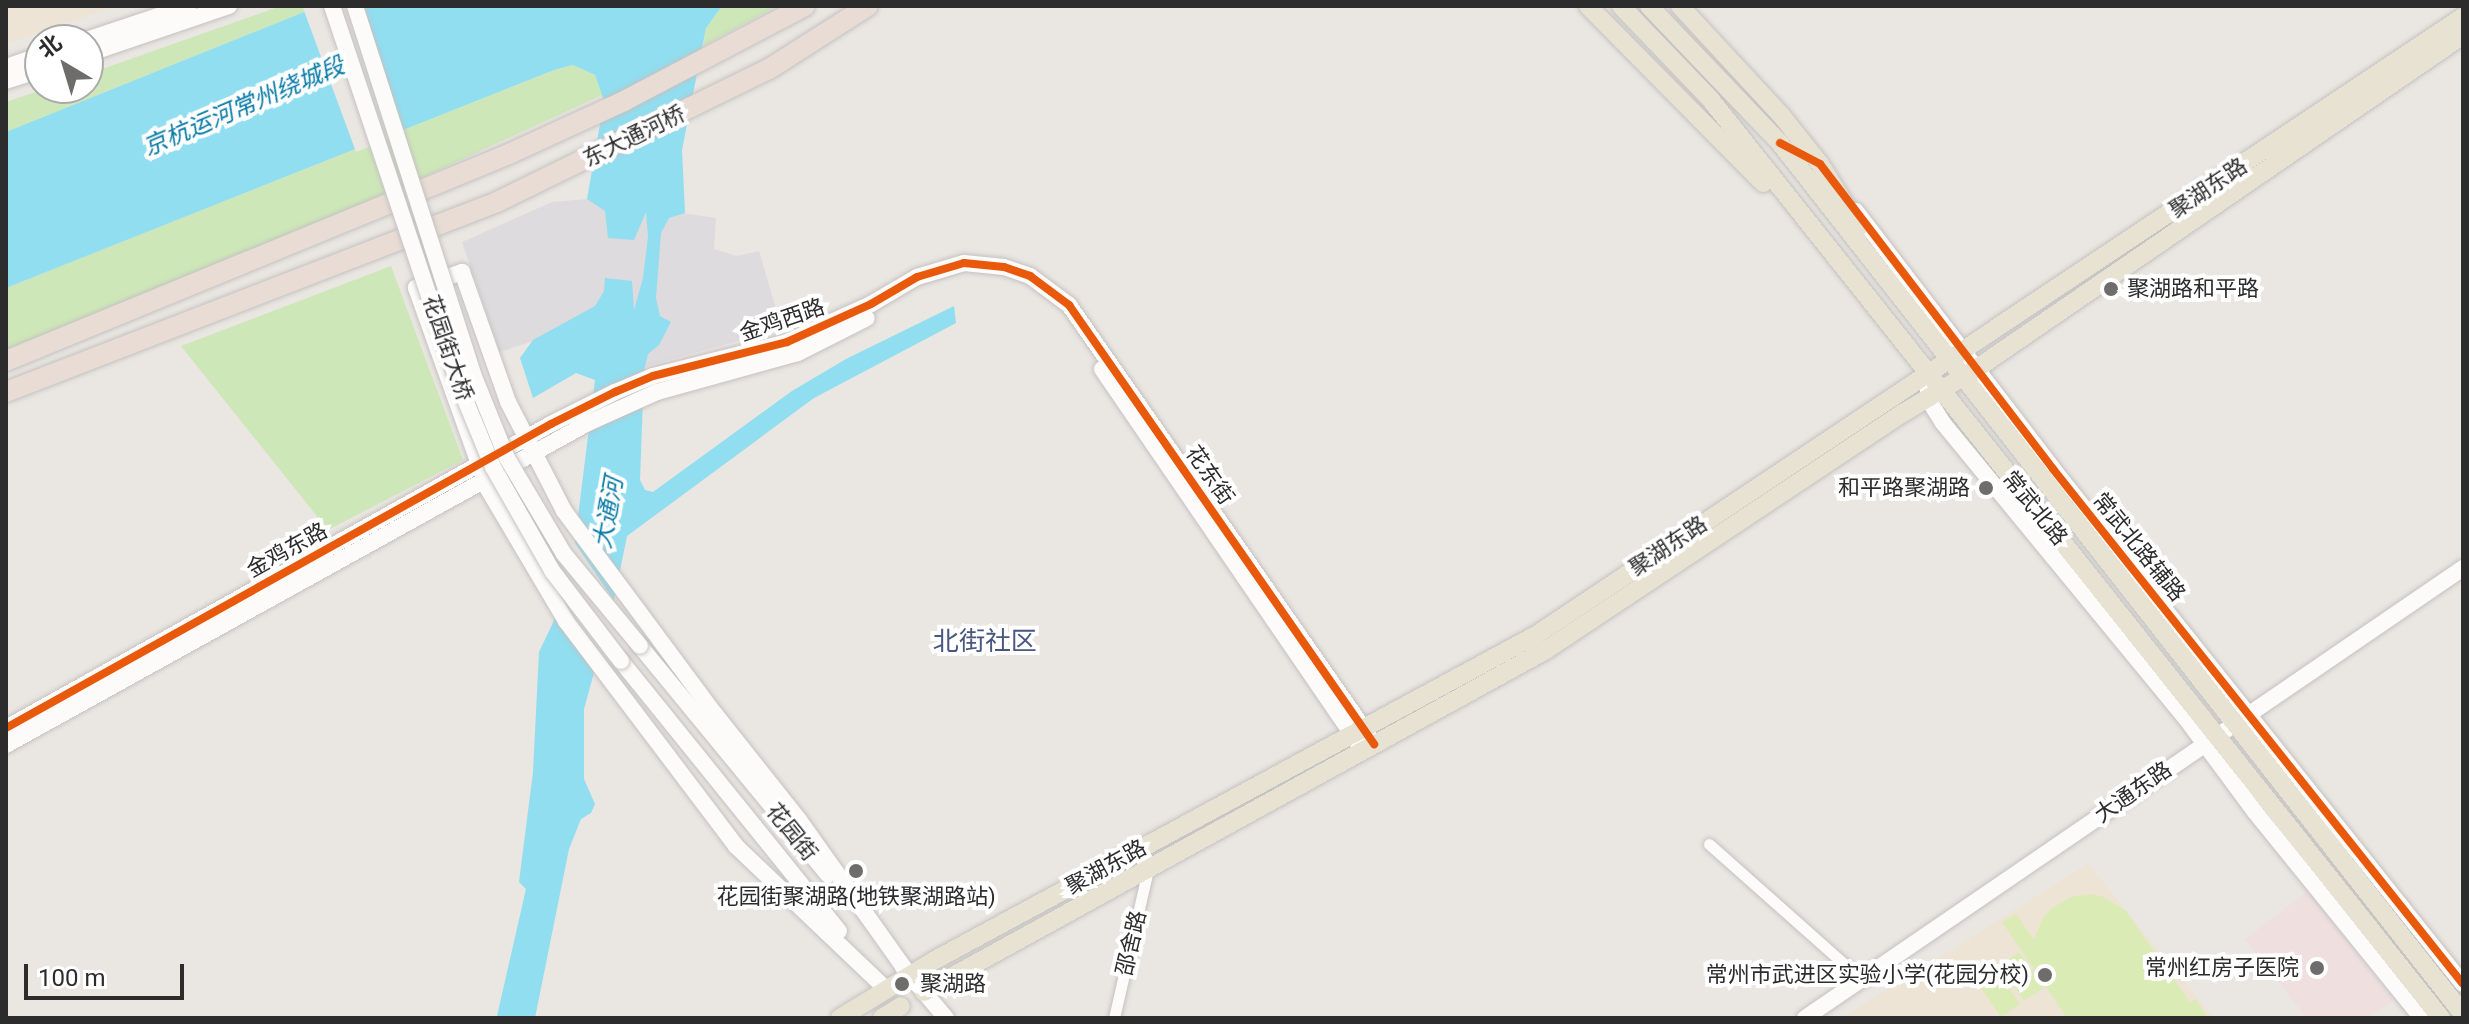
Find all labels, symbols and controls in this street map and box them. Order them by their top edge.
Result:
north arrow [24,24,104,104]
text: 北 [34,30,67,63]
water label: 京杭运河常州绕城段 [139,52,349,162]
street label: 东大通河桥 [579,100,689,172]
street label: 聚湖东路 [2164,152,2252,224]
place label: 聚湖路和平路 [2127,276,2259,302]
marker: 聚湖路和平路 [2102,280,2120,298]
street label: 花园街大桥 [418,292,478,404]
street label: 金鸡西路 [736,293,828,347]
street label: 花东街 [1180,440,1240,510]
street label: 常武北路 [1997,465,2073,551]
water label: 大通河 [589,475,629,551]
place label: 和平路聚湖路 [1838,475,1970,501]
marker: 和平路聚湖路 [1977,479,1995,497]
street label: 常武北路辅路 [2087,487,2191,607]
street label: 聚湖东路 [1624,510,1712,582]
street label: 金鸡东路 [242,517,332,583]
district label: 北街社区 [933,626,1037,658]
street label: 大通东路 [2089,756,2177,828]
street label: 花园街 [761,798,823,866]
street label: 聚湖东路 [1061,834,1151,900]
marker: 花园街聚湖路(地铁聚湖路站) [847,862,865,880]
place label: 花园街聚湖路(地铁聚湖路站) [716,884,996,910]
street label: 邵舍路 [1111,908,1151,978]
scale bar [28,948,188,998]
place label: 常州红房子医院 [2145,955,2299,981]
marker: 常州红房子医院 [2306,957,2328,979]
place label: 常州市武进区实验小学(花园分校) [1706,962,2029,988]
text: 100 m [38,964,105,992]
marker: 常州市武进区实验小学(花园分校) [2036,966,2054,984]
place label: 聚湖路 [920,971,986,997]
marker: 聚湖路 [891,973,913,995]

